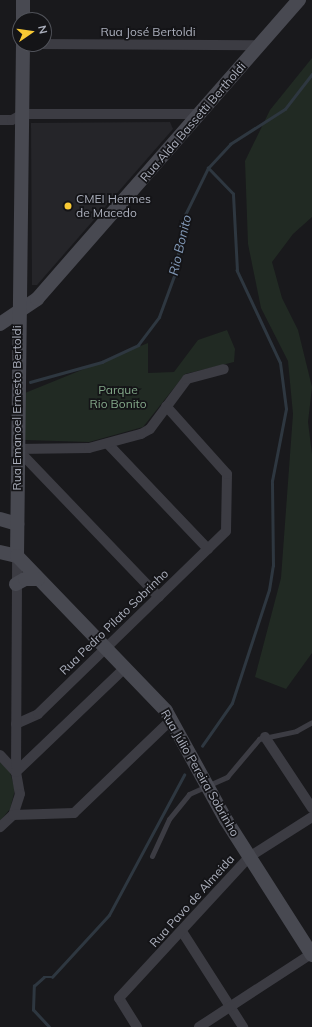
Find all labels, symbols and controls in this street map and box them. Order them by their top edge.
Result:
north arrow [12,12,52,52]
text: N [35,24,50,35]
street label: Rua José Bertoldi [100,25,196,39]
street label: Rua Alda Bassetti Bertholdi [137,59,249,185]
place label: CMEI Hermes de Macedo [76,192,151,220]
marker: CMEI Hermes de Macedo [63,201,73,211]
water label: Rio Bonito [165,213,195,277]
street label: Rua Emanoel Ernesto Bertoldi [10,325,24,491]
park label: Parque Rio Bonito [89,383,147,411]
street label: Rua Pedro Pilato Sobrinho [57,566,171,678]
street label: Rua Júlio Pereira Sobrinho [158,707,242,839]
street label: Rua Pavo de Almeida [147,852,237,950]

